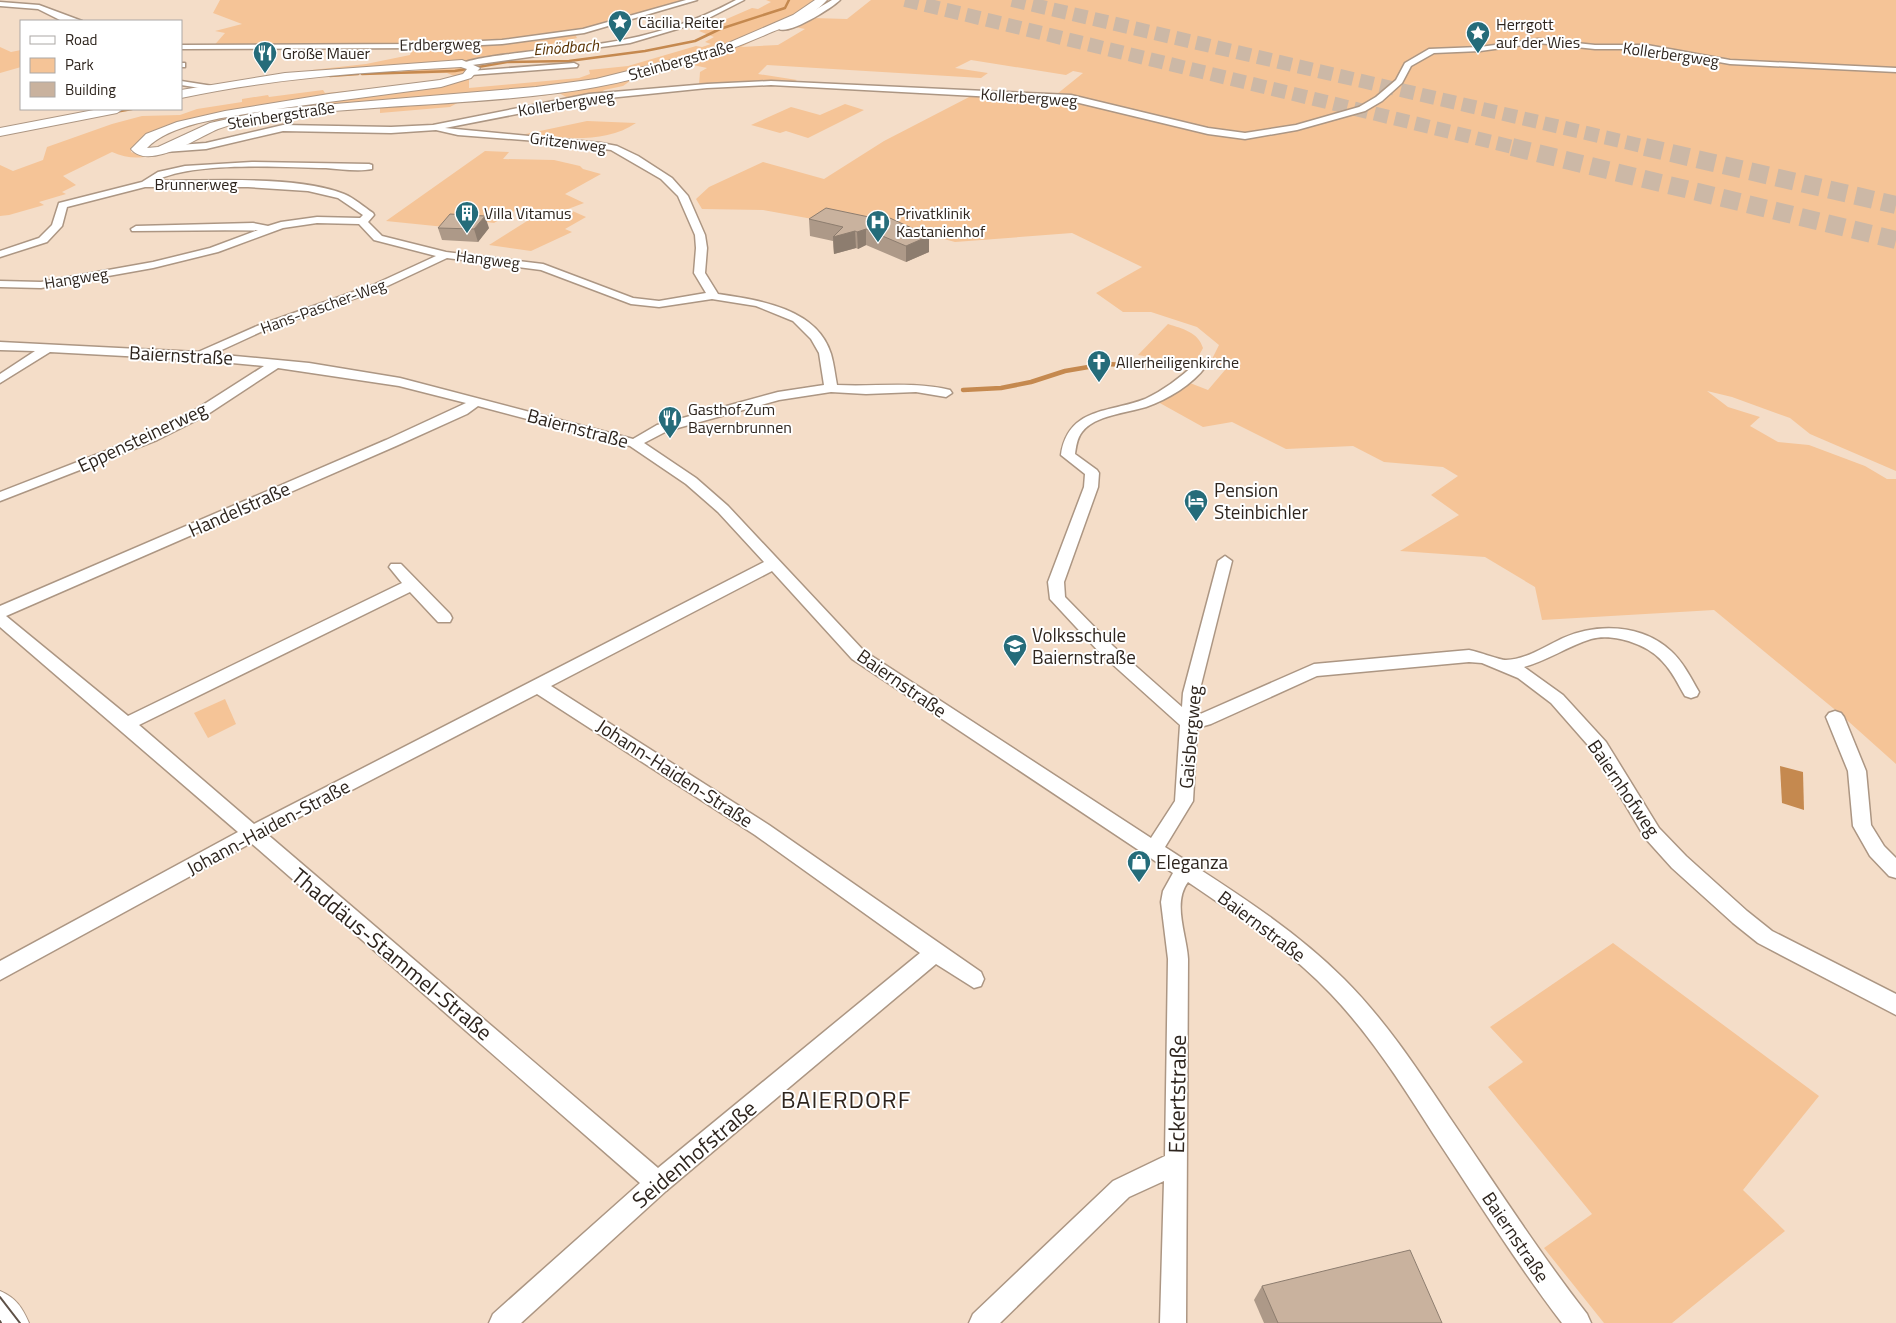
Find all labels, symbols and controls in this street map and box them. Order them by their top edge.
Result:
place icon: Cäcilia Reiter [607,9,633,43]
place label: Cäcilia Reiter [638,10,725,34]
place label: Herrgott auf der Wies [1496,12,1580,54]
legend [20,20,182,110]
place icon: Herrgott auf der Wies [1465,20,1491,54]
text: Road [65,28,97,51]
street label: Erdbergweg [399,31,481,57]
water label: Einödbach [532,33,601,61]
street label: Steinbergstraße [626,34,736,86]
street label: Kollerbergweg [1621,35,1721,73]
restaurant icon: Große Mauer [252,40,278,74]
place label: Große Mauer [282,41,370,65]
text: Park [65,53,94,76]
text: Building [65,78,116,101]
street label: Kollerbergweg [980,82,1078,112]
street label: Kollerbergweg [516,84,616,122]
street label: Steinbergstraße [226,95,336,135]
street label: Gritzenweg [528,125,608,159]
street label: Brunnerweg [154,172,238,196]
building icon: Villa Vitamus [454,200,480,234]
place label: Villa Vitamus [484,201,572,225]
place label: Privatklinik Kastanienhof [896,201,986,243]
hospital icon: Privatklinik Kastanienhof [865,209,891,243]
street label: Hangweg [455,243,521,275]
street label: Hangweg [42,261,110,295]
street label: Hans-Pascher-Weg [257,272,389,340]
street label: Baiernstraße [128,337,234,372]
church icon: Allerheiligenkirche [1086,349,1112,383]
place label: Allerheiligenkirche [1116,350,1239,374]
street label: Eppensteinerweg [72,394,211,479]
place label: Gasthof Zum Bayernbrunnen [688,397,792,439]
street label: Baiernstraße [524,400,632,455]
restaurant icon: Gasthof Zum Bayernbrunnen [657,405,683,439]
street label: Handelstraße [183,473,294,544]
place label: Pension Steinbichler [1214,475,1308,526]
hotel icon: Pension Steinbichler [1183,488,1209,522]
place label: Volksschule Baiernstraße [1032,620,1136,671]
school or university icon: Volksschule Baiernstraße [1002,633,1028,667]
street label: Baiernstraße [851,641,953,724]
street label: Gaisbergweg [1171,684,1208,790]
street label: Johann-Haiden-Straße [591,711,759,834]
street label: Baiernhofweg [1581,733,1668,842]
street label: Johann-Haiden-Straße [181,771,355,882]
place label: Eleganza [1156,847,1229,876]
shop icon: Eleganza [1126,849,1152,883]
street label: Thaddäus-Stammel-Straße [284,859,500,1049]
street label: Baiernstraße [1212,883,1313,968]
street label: Eckertstraße [1159,1034,1195,1154]
district label: BAIERDORF [781,1081,911,1117]
street label: Seidenhofstraße [624,1092,764,1216]
street label: Baiernstraße [1475,1186,1557,1288]

